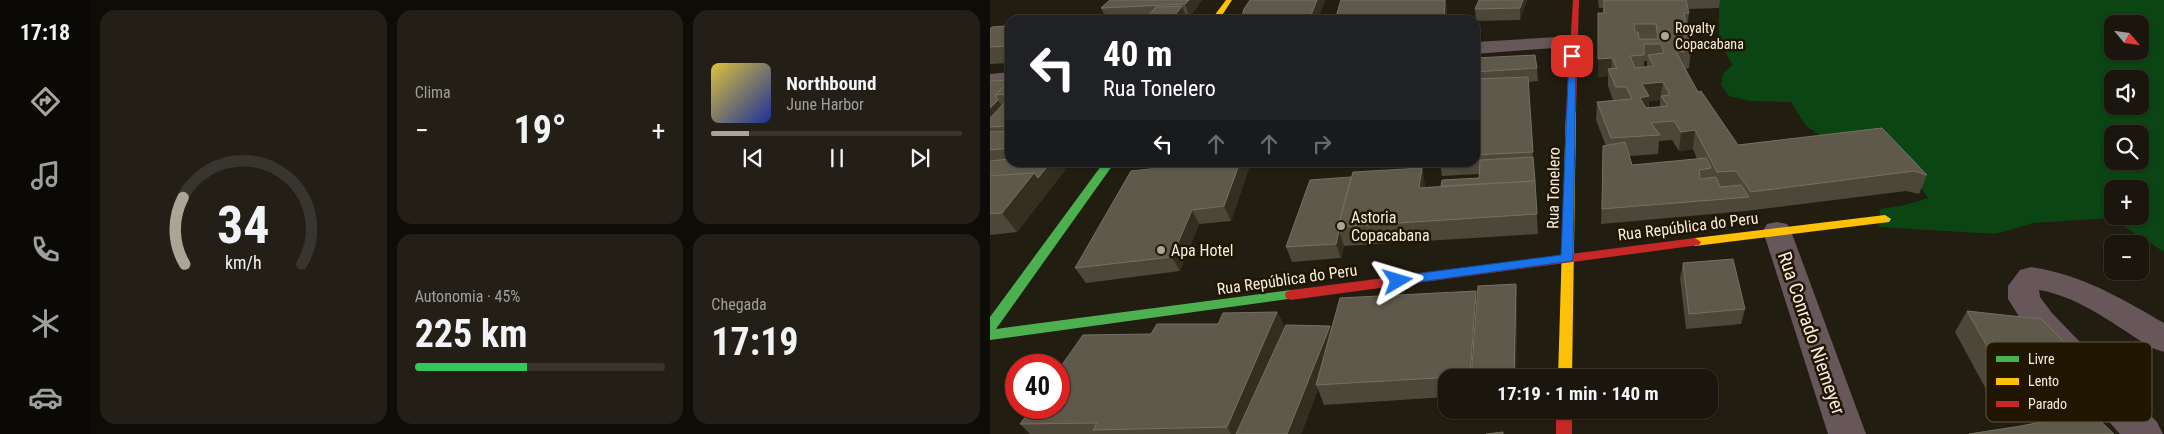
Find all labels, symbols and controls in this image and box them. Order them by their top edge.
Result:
north arrow [2104,15,2149,60]
map controls [2104,15,2149,280]
text: 17:18 [20,20,70,45]
place label: Royalty Copacabana [1675,20,1744,52]
marker: Royalty Copacabana [1659,30,1671,42]
text: 40 m [1103,34,1172,75]
icon: left [1020,35,1085,100]
pin [1551,35,1593,77]
icon: arrive [1558,42,1586,70]
button: sound [2104,70,2149,115]
text: Northbound [786,72,876,95]
text: Rua Tonelero [1103,76,1216,101]
text: Clima [415,83,451,102]
icon: directions [28,84,63,119]
text: June Harbor [786,95,864,114]
text: 19° [513,108,567,152]
text: − [415,114,429,147]
text: + [651,114,665,147]
button: search [2104,125,2149,170]
icon: left [1149,130,1177,158]
icon: ahead [1202,130,1230,158]
icon: ahead [1255,130,1283,158]
icon: right [1308,130,1336,158]
icon: previous [739,144,767,172]
icon: pause [823,144,851,172]
icon: next [906,144,934,172]
street label: Rua Tonelero [1543,147,1564,229]
icon: music [28,158,63,193]
button: + [2104,180,2149,225]
text: 34 [217,195,270,256]
place label: Astoria Copacabana [1351,208,1430,245]
street label: Rua República do Peru [1617,208,1760,245]
marker: Astoria Copacabana [1335,220,1347,232]
icon: phone [28,232,63,267]
button: − [2104,235,2149,280]
place label: Apa Hotel [1171,241,1233,260]
marker: Apa Hotel [1155,244,1167,256]
street label: Rua Conrado Niemeyer [1773,249,1850,418]
text: km/h [225,252,262,273]
position arrow [1371,254,1423,306]
street label: Rua República do Peru [1216,260,1359,299]
text: Autonomia · 45% [415,287,520,306]
text: Chegada [711,295,767,314]
icon: climate [28,306,63,341]
text: 225 km [415,312,527,356]
text: 17:19 [711,320,799,364]
legend [1986,342,2152,422]
text: Livre [2028,351,2055,367]
speed limit sign: 40 [1005,354,1070,419]
text: Lento [2028,373,2059,389]
icon: car [28,380,63,415]
text: 17:19 · 1 min · 140 m [1497,382,1659,405]
text: Parado [2028,396,2067,412]

